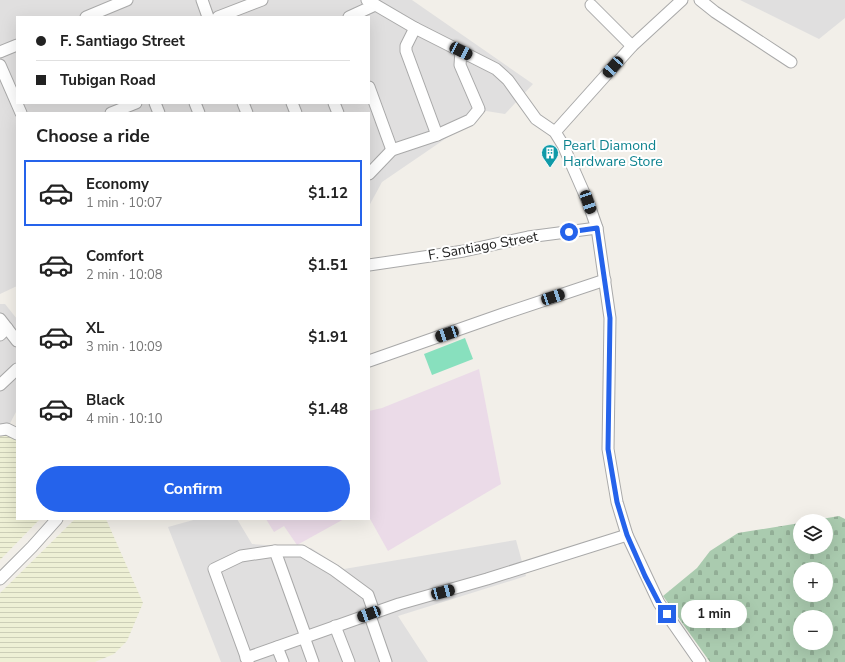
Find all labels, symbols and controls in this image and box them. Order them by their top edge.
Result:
text: F. Santiago Street [60,31,185,51]
car [448,40,474,62]
car [601,54,625,80]
text: Tubigan Road [60,70,156,90]
text: Choose a ride [36,124,150,148]
place label: Pearl Diamond Hardware Store [563,136,663,171]
building icon: Pearl Diamond Hardware Store [540,143,560,168]
text: Economy [86,174,149,194]
icon: car [38,175,74,211]
text: $1.12 [308,183,348,203]
car [578,189,598,215]
text: 1 min · 10:07 [86,194,162,212]
route start [560,223,578,241]
street label: F. Santiago Street [426,227,540,265]
text: Comfort [86,246,143,266]
icon: car [38,247,74,283]
text: $1.51 [308,255,348,275]
text: 2 min · 10:08 [86,266,162,284]
car [540,288,566,306]
text: XL [86,318,105,338]
icon: car [38,319,74,355]
car [434,324,460,344]
text: $1.91 [308,327,348,347]
text: 3 min · 10:09 [86,338,162,356]
text: Black [86,390,124,410]
icon: car [38,391,74,427]
text: $1.48 [308,399,348,419]
text: 4 min · 10:10 [86,410,162,428]
button: Confirm [36,466,350,512]
map controls [793,514,833,650]
button: layers [793,514,833,554]
button: + [793,562,833,602]
car [430,583,456,601]
callout: 1 min [681,600,747,628]
car [356,604,382,624]
route end [658,605,676,623]
text: 1 min [697,605,731,623]
button: − [793,610,833,650]

